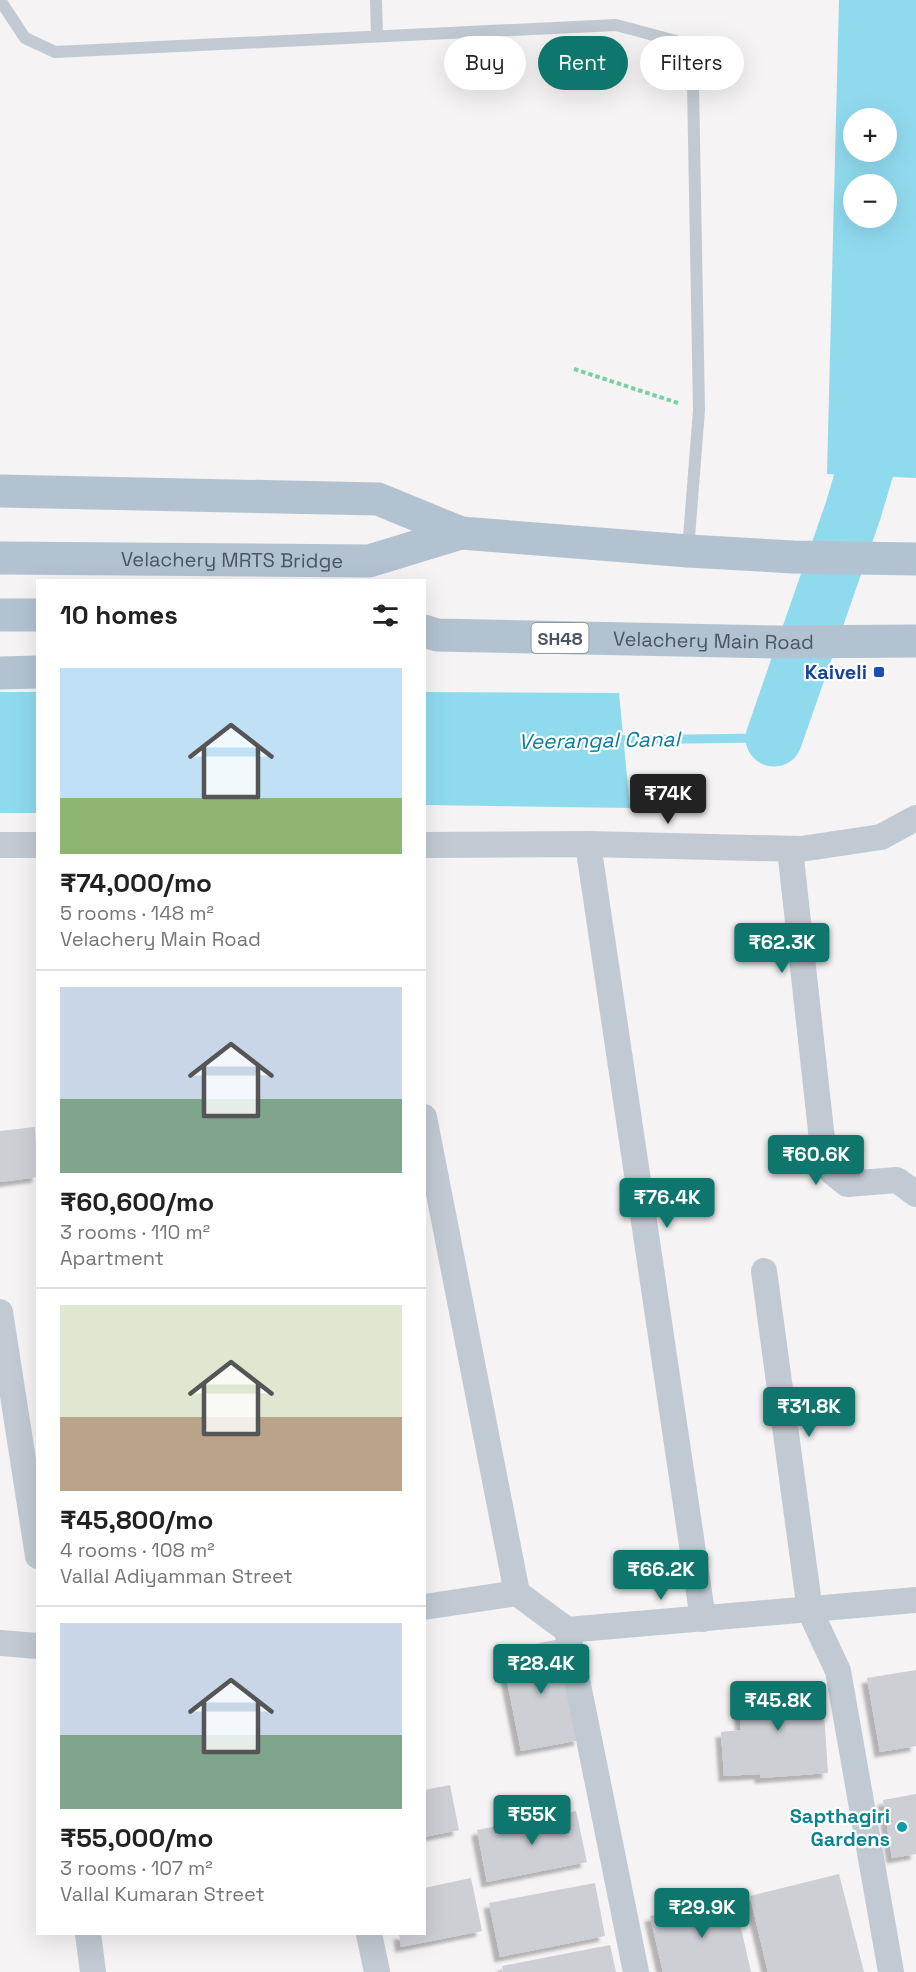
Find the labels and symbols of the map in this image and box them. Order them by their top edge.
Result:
street label: Velachery MRTS Bridge [121,546,343,574]
road number: SH48 [532,623,588,653]
street label: Velachery Main Road [613,626,814,655]
place label: Kaiveli [805,659,867,685]
marker: Kaiveli [872,665,886,679]
water label: Veerangal Canal [518,725,683,755]
pin: ₹74K [632,774,704,825]
pin: ₹62.3K [733,923,831,974]
pin: ₹60.6K [767,1135,865,1186]
pin: ₹76.4K [618,1178,716,1229]
pin: ₹31.8K [760,1387,858,1438]
pin: ₹66.2K [612,1550,710,1601]
pin: ₹28.4K [492,1644,590,1695]
pin: ₹45.8K [729,1681,827,1732]
pin: ₹55K [496,1795,568,1846]
place label: Sapthagiri Gardens [790,1803,890,1852]
marker: Sapthagiri Gardens [895,1820,909,1834]
pin: ₹29.9K [653,1888,751,1939]

